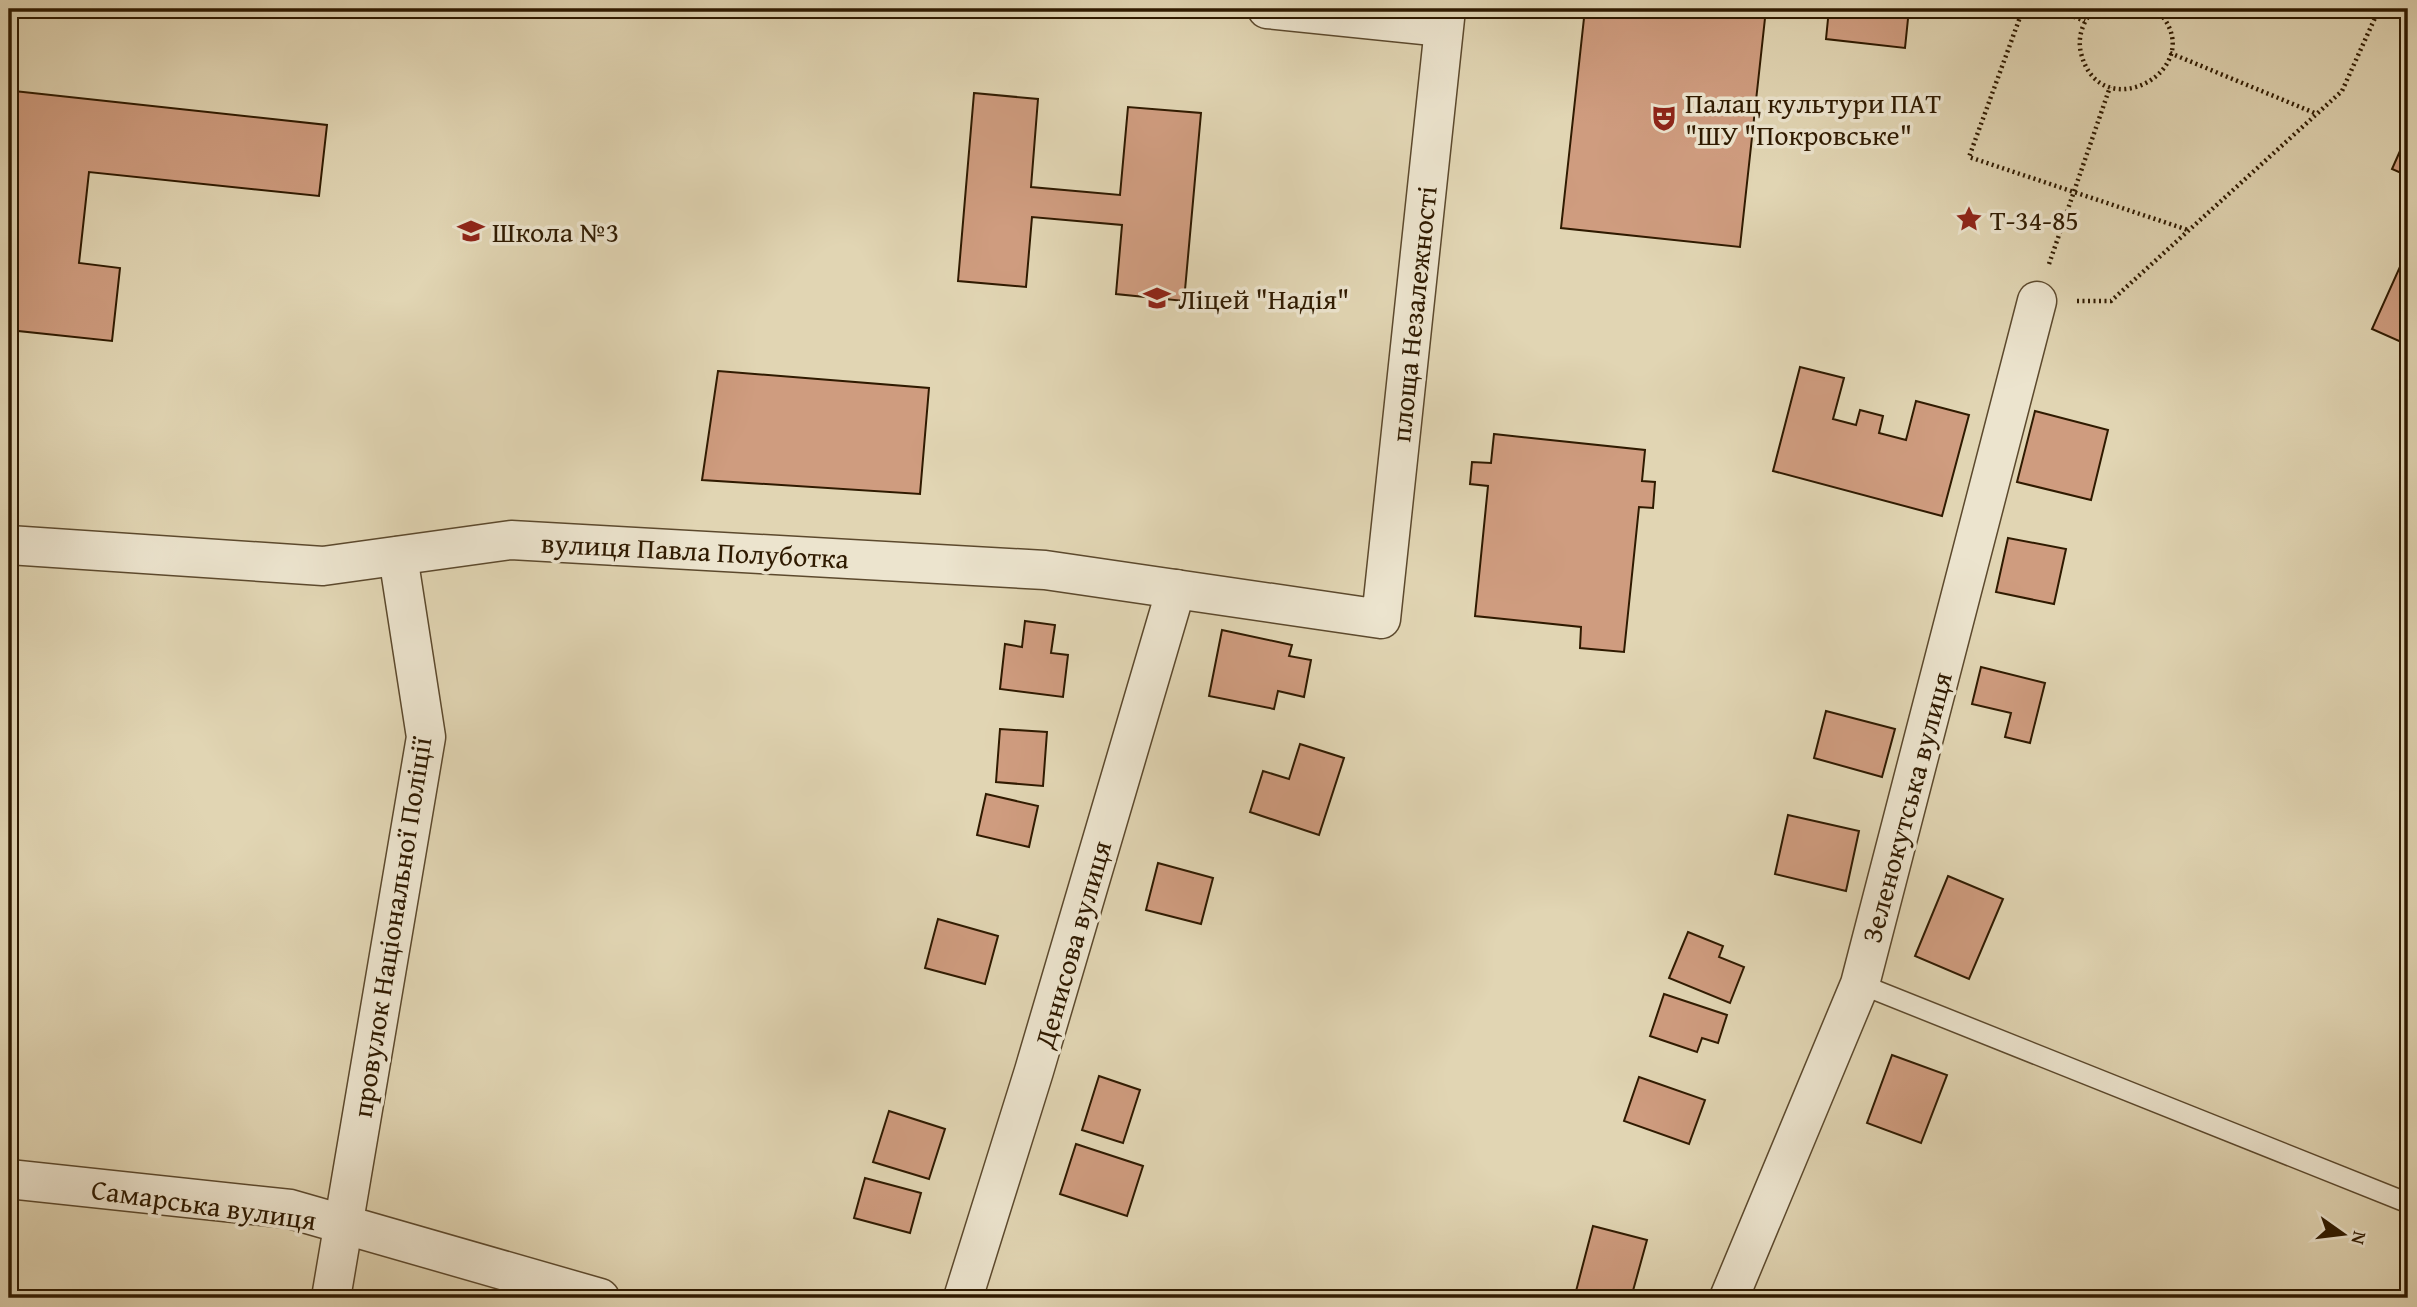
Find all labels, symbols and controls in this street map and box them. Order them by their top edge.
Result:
place label: Палац культури ПАТ "ШУ "Покровське" [1685,82,1941,155]
theatre icon: Палац культури ПАТ "ШУ "Покровське" [1649,103,1679,133]
street label: площа Незалежності [1379,184,1447,444]
place label: Т-34-85 [1990,199,2079,240]
place icon: Т-34-85 [1954,204,1984,234]
place label: Школа №3 [492,211,619,252]
school or university icon: Школа №3 [456,216,486,246]
place label: Ліцей "Надія" [1178,278,1349,319]
school or university icon: Ліцей "Надія" [1142,283,1172,313]
street label: вулиця Павла Полуботка [540,521,851,579]
street label: Зеленокутська вулиця [1850,667,1962,947]
street label: провулок Національної Поліції [341,733,441,1120]
street label: Денисова вулиця [1023,836,1121,1053]
street label: Самарська вулиця [89,1168,319,1240]
north arrow [2308,1198,2378,1268]
text: N [2344,1229,2375,1248]

